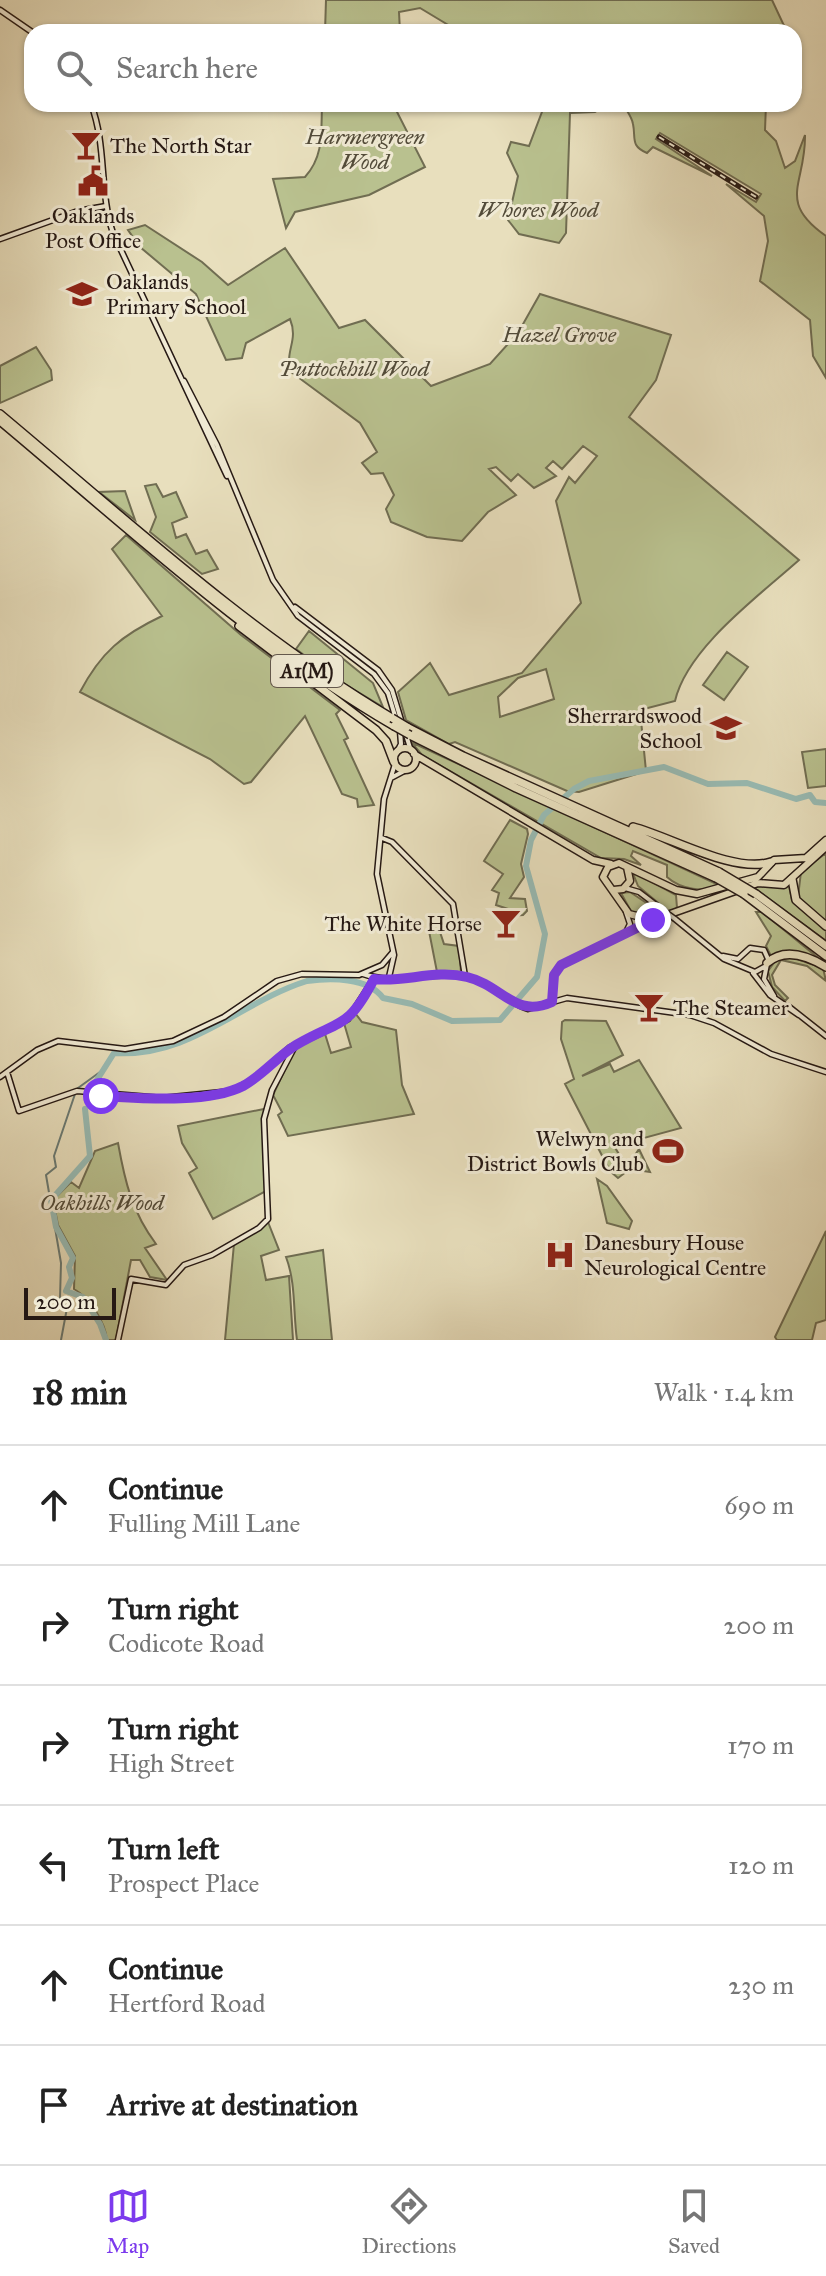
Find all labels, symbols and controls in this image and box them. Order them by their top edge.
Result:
search box [24,24,802,112]
icon: search [52,46,96,90]
text: Search here [116,50,258,86]
park label: Harmergreen Wood [304,123,425,175]
bar icon: The North Star [69,128,103,162]
place label: The North Star [110,132,252,159]
public building icon: Oaklands Post Office [76,164,110,198]
park label: Whores Wood [478,196,600,223]
place label: Oaklands Post Office [45,202,141,254]
place label: Oaklands Primary School [106,268,246,320]
school or university icon: Oaklands Primary School [65,277,99,311]
park label: Hazel Grove [501,321,617,348]
park label: Puttockhill Wood [279,355,431,382]
road number: A1(M) [271,655,343,687]
place label: Sherrardswood School [567,702,702,754]
school or university icon: Sherrardswood School [709,711,743,745]
route end [635,902,671,938]
bar icon: The White Horse [489,906,523,940]
place label: The White Horse [325,910,482,937]
bar icon: The Steamer [632,990,666,1024]
place label: The Steamer [673,994,790,1021]
route start [83,1078,119,1114]
place label: Welwyn and District Bowls Club [467,1125,644,1177]
sports icon: Welwyn and District Bowls Club [651,1134,685,1168]
park label: Oakhills Wood [40,1189,166,1216]
place label: Danesbury House Neurological Centre [584,1229,766,1281]
hospital icon: Danesbury House Neurological Centre [543,1238,577,1272]
scale bar [24,1284,116,1320]
text: 200 m [36,1288,96,1315]
text: 18 min [32,1372,127,1413]
text: Walk · 1.4 km [654,1376,794,1408]
text: Continue [108,1471,223,1507]
icon: ahead [32,1483,76,1527]
text: 690 m [724,1489,794,1521]
text: Fulling Mill Lane [108,1507,300,1539]
text: Turn right [108,1591,239,1627]
icon: right [32,1603,76,1647]
text: 200 m [723,1609,794,1641]
text: Codicote Road [108,1627,264,1659]
text: Turn right [108,1711,239,1747]
icon: right [32,1723,76,1767]
text: 170 m [727,1729,794,1761]
text: High Street [108,1747,234,1779]
text: Turn left [108,1831,219,1867]
icon: left [32,1843,76,1887]
text: 120 m [728,1849,794,1881]
text: Prospect Place [108,1867,259,1899]
text: Continue [108,1951,223,1987]
icon: ahead [32,1963,76,2007]
text: 230 m [728,1969,794,2001]
text: Hertford Road [108,1987,265,2019]
icon: arrive [32,2083,76,2127]
text: Arrive at destination [108,2087,358,2123]
tab: Map [106,2184,150,2259]
tab: Directions [361,2184,456,2259]
tab: Saved [668,2184,720,2259]

